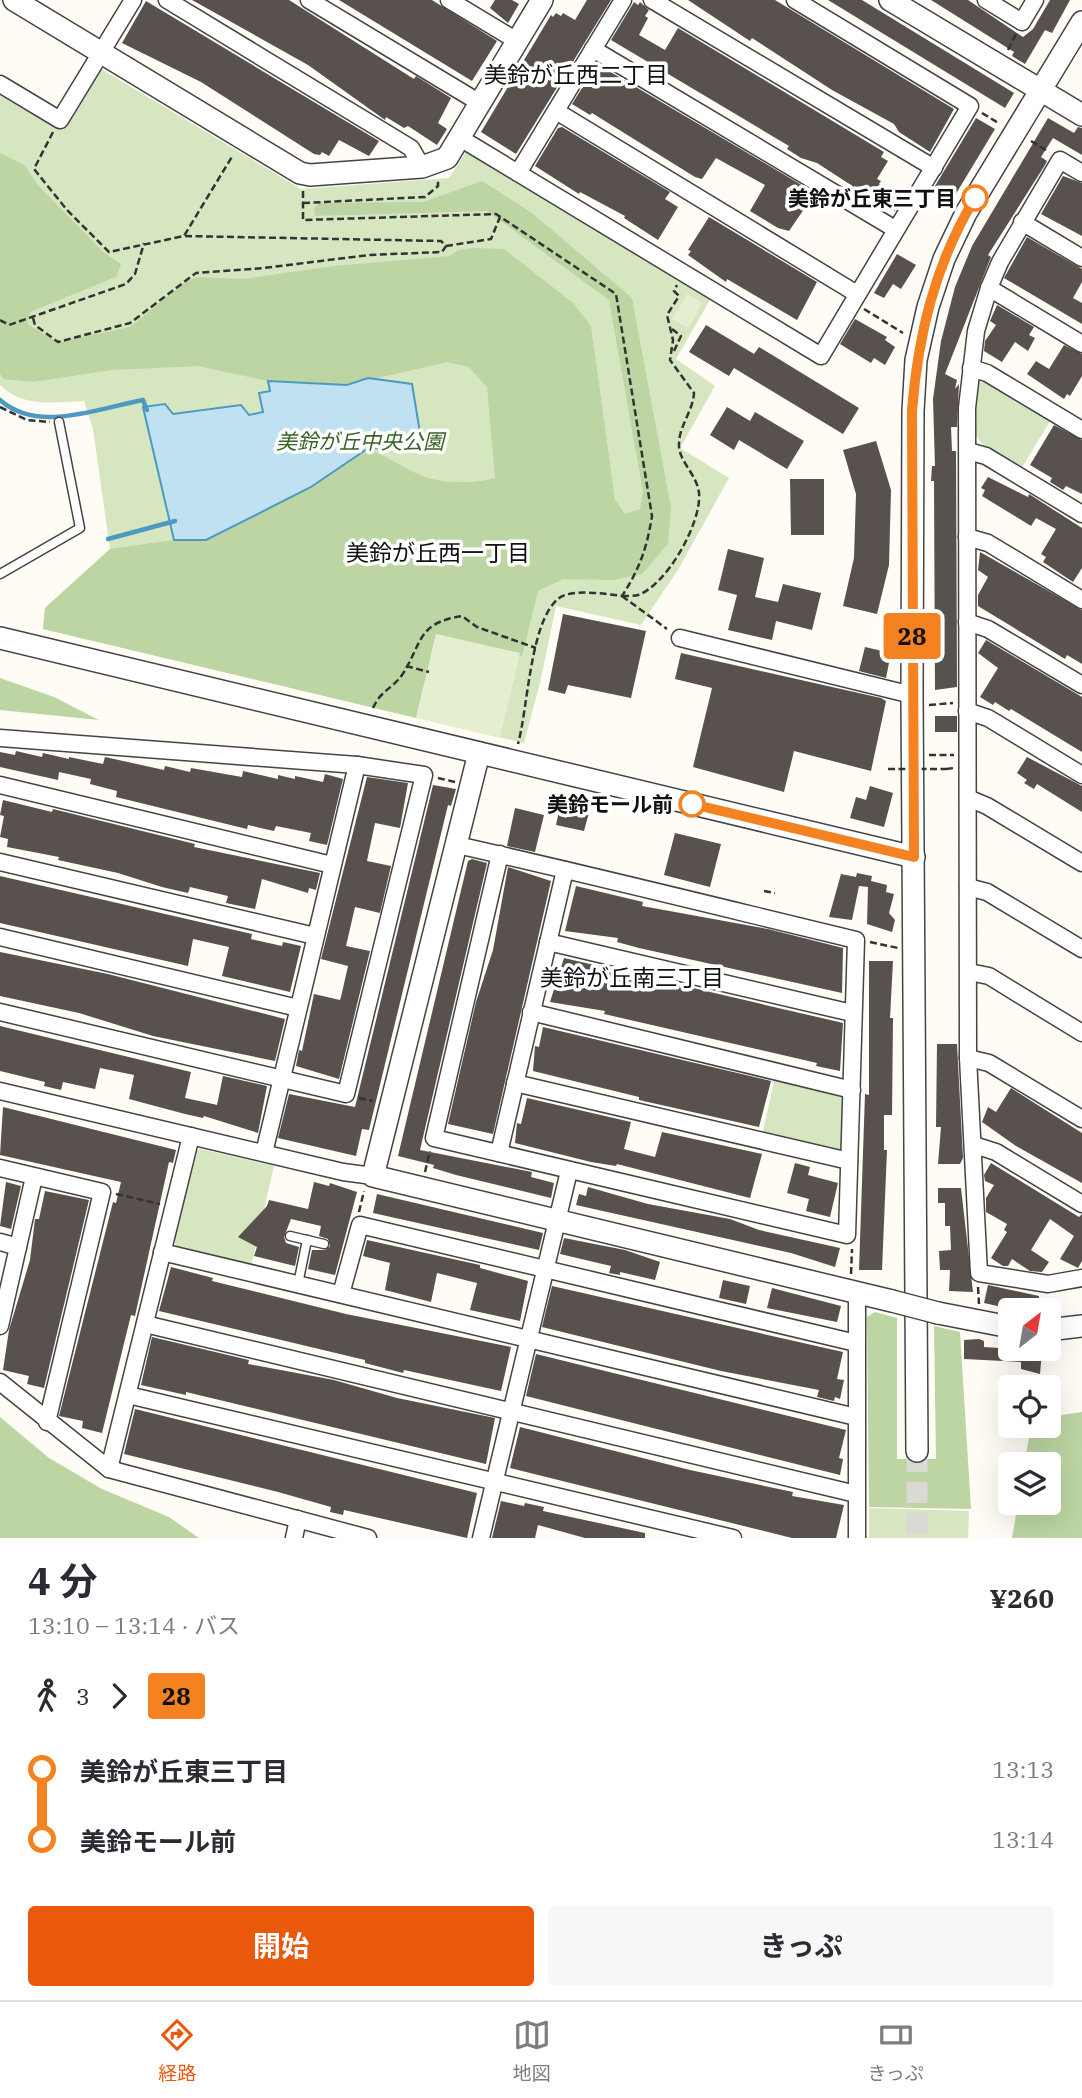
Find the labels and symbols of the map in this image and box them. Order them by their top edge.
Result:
district label: 美鈴が丘西二丁目 [484,59,668,89]
place label: 美鈴が丘東三丁目 [788,184,956,212]
marker: 美鈴が丘東三丁目 [962,185,988,211]
park label: 美鈴が丘中央公園 [276,427,447,455]
district label: 美鈴が丘西一丁目 [346,537,530,567]
line badge: 28 [880,613,944,659]
place label: 美鈴モール前 [547,790,673,818]
marker: 美鈴モール前 [679,791,705,817]
district label: 美鈴が丘南三丁目 [540,962,724,992]
north arrow [998,1298,1060,1362]

